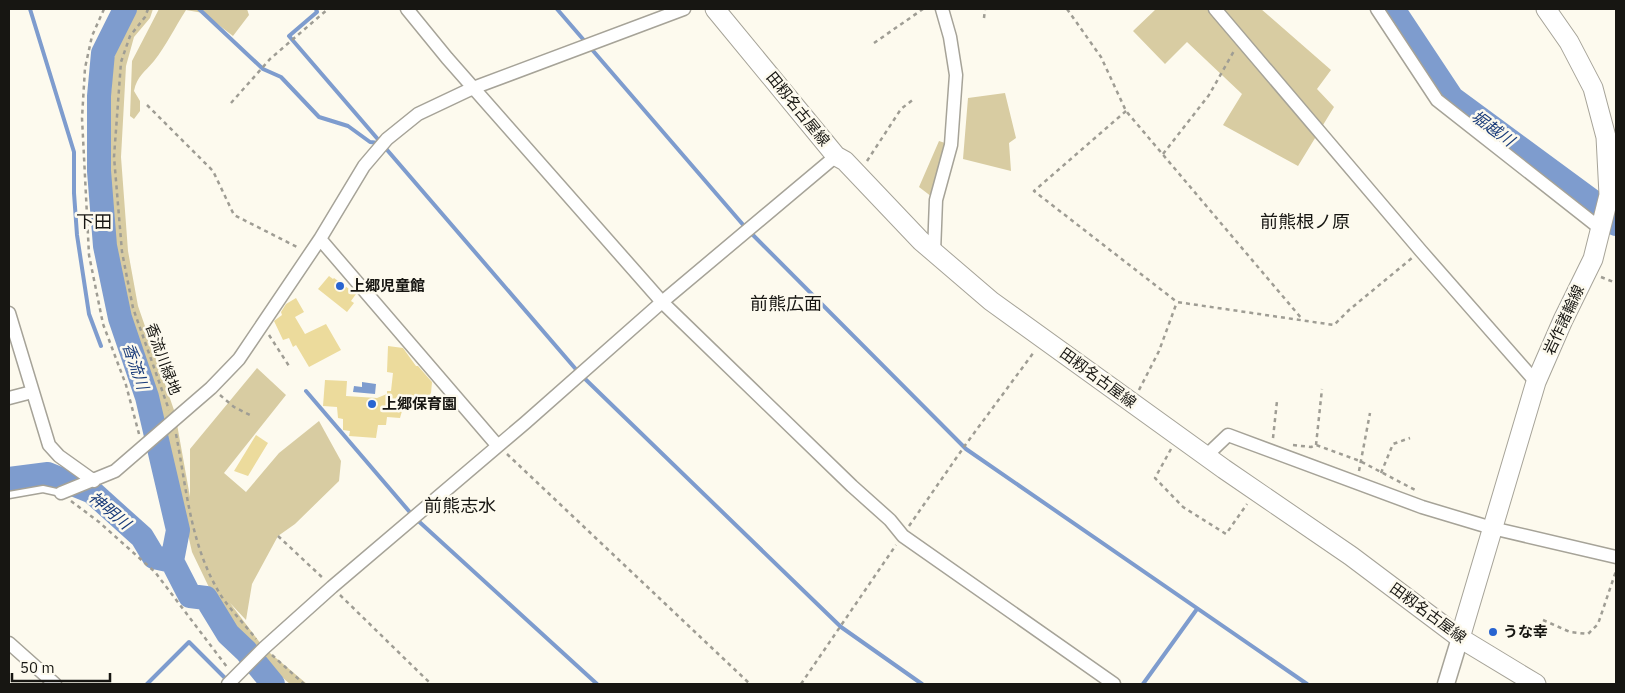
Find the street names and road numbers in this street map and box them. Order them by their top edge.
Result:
street label: 田籾名古屋線 [763,68,834,150]
street label: 岩作諸輪線 [1539,282,1588,358]
street label: 香流川緑地 [142,320,185,397]
street label: 田籾名古屋線 [1056,343,1140,412]
street label: 田籾名古屋線 [1386,578,1470,647]

